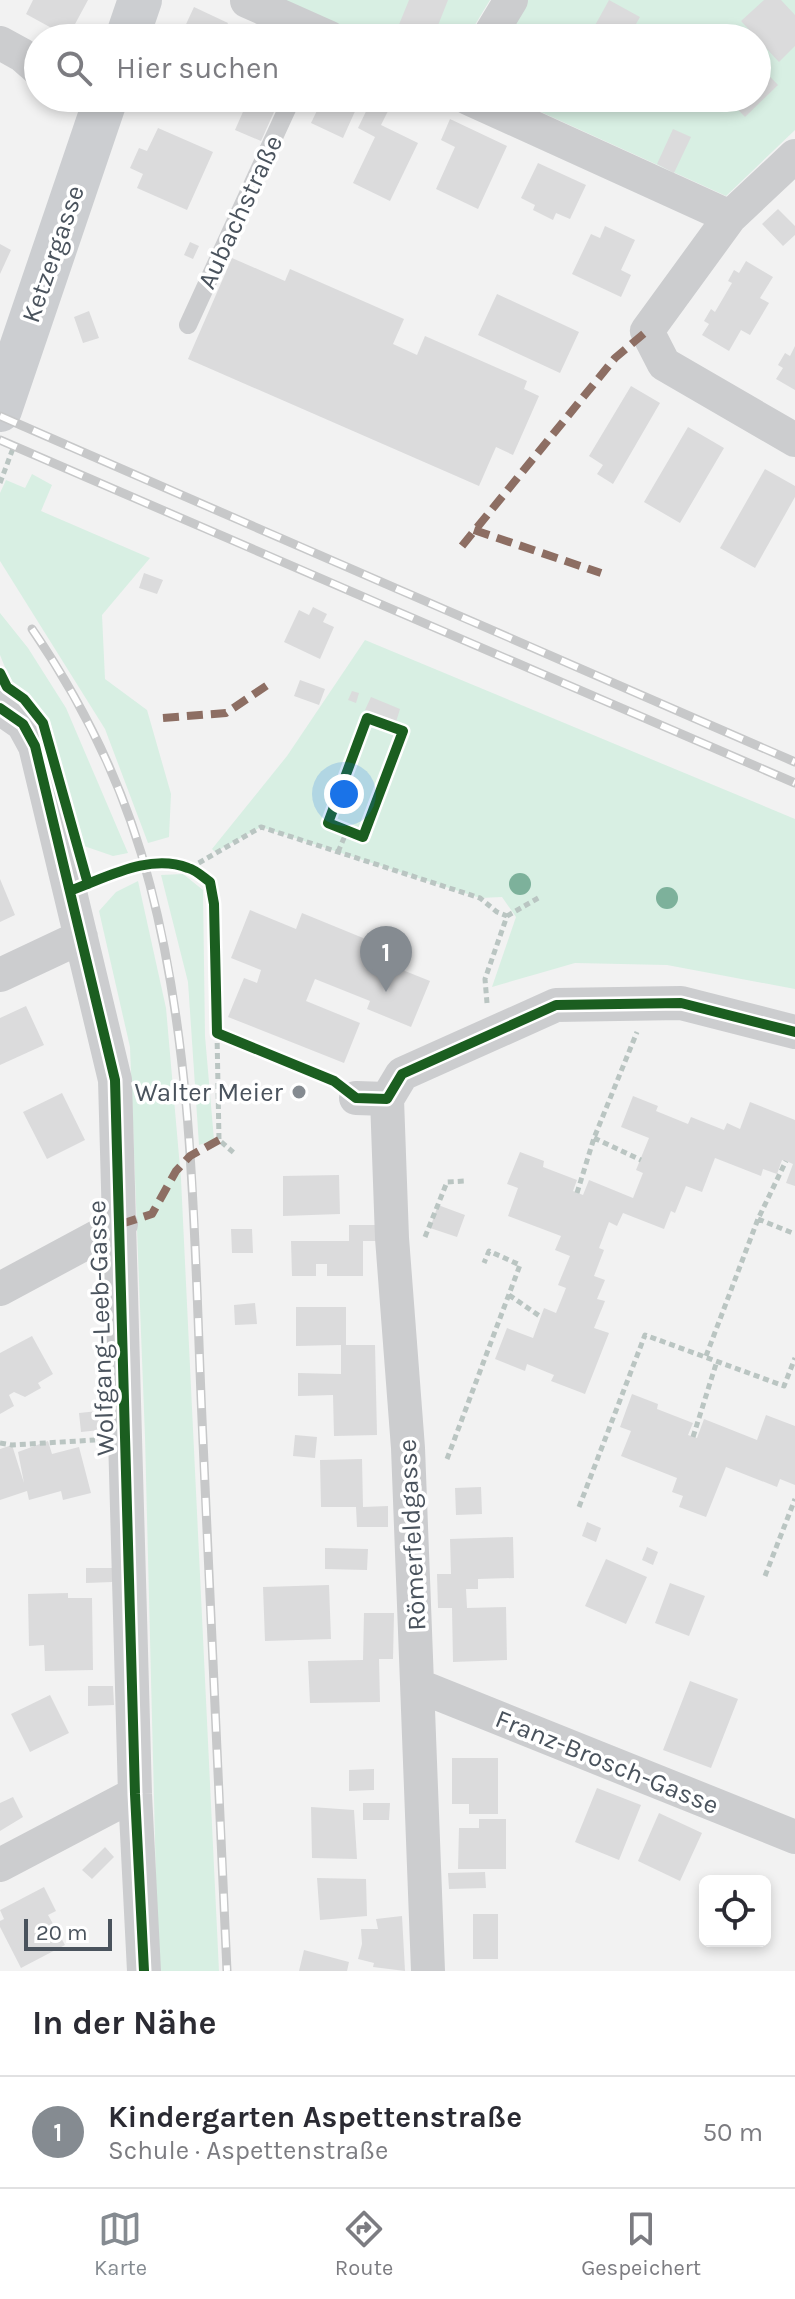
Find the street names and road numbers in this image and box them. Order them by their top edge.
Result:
street label: Aubachstraße [191,130,289,294]
street label: Ketzergasse [15,181,91,327]
street label: Wolfgang-Leeb-Gasse [81,1200,121,1456]
street label: Römerfeldgasse [392,1438,432,1632]
street label: Franz-Brosch-Gasse [491,1703,723,1821]

